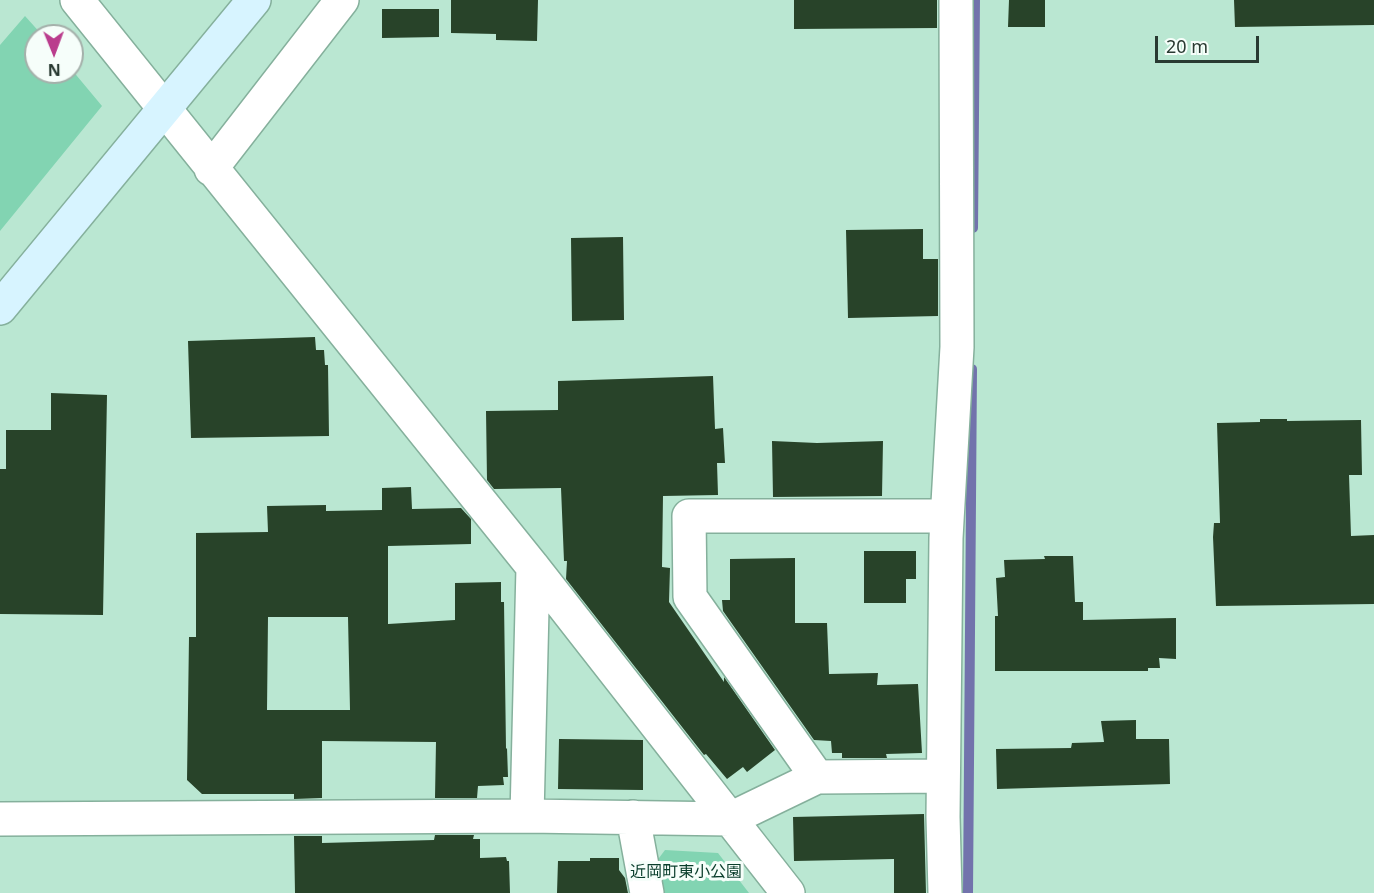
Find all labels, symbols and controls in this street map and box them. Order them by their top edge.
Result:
north arrow [24,24,84,84]
scale bar [1158,24,1262,62]
text: 20 m [1166,34,1208,58]
text: N [48,59,61,81]
park label: 近岡町東小公園 [630,862,742,882]

